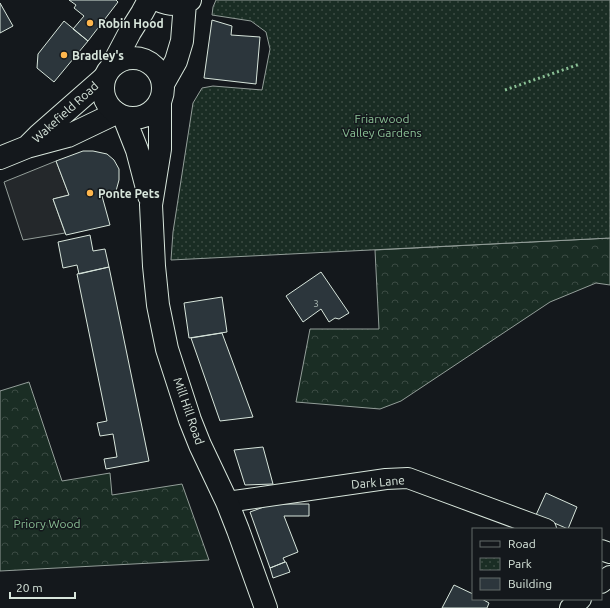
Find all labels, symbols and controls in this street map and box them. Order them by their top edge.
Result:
place label: Robin Hood [98,17,164,30]
marker: Robin Hood [85,18,95,28]
place label: Bradley's [72,49,124,62]
marker: Bradley's [59,50,69,60]
street label: Wakefield Road [29,79,101,145]
park label: Friarwood Valley Gardens [342,112,422,139]
place label: Ponte Pets [98,187,160,200]
marker: Ponte Pets [85,188,95,198]
house number: 3 [313,298,319,309]
street label: Mill Hill Road [171,376,207,446]
street label: Dark Lane [351,473,405,491]
park label: Priory Wood [14,517,81,530]
legend [472,528,602,600]
text: Road [508,537,536,550]
text: Park [508,557,532,570]
scale bar [10,574,75,600]
text: Building [508,577,552,590]
text: 20 m [16,581,43,594]

